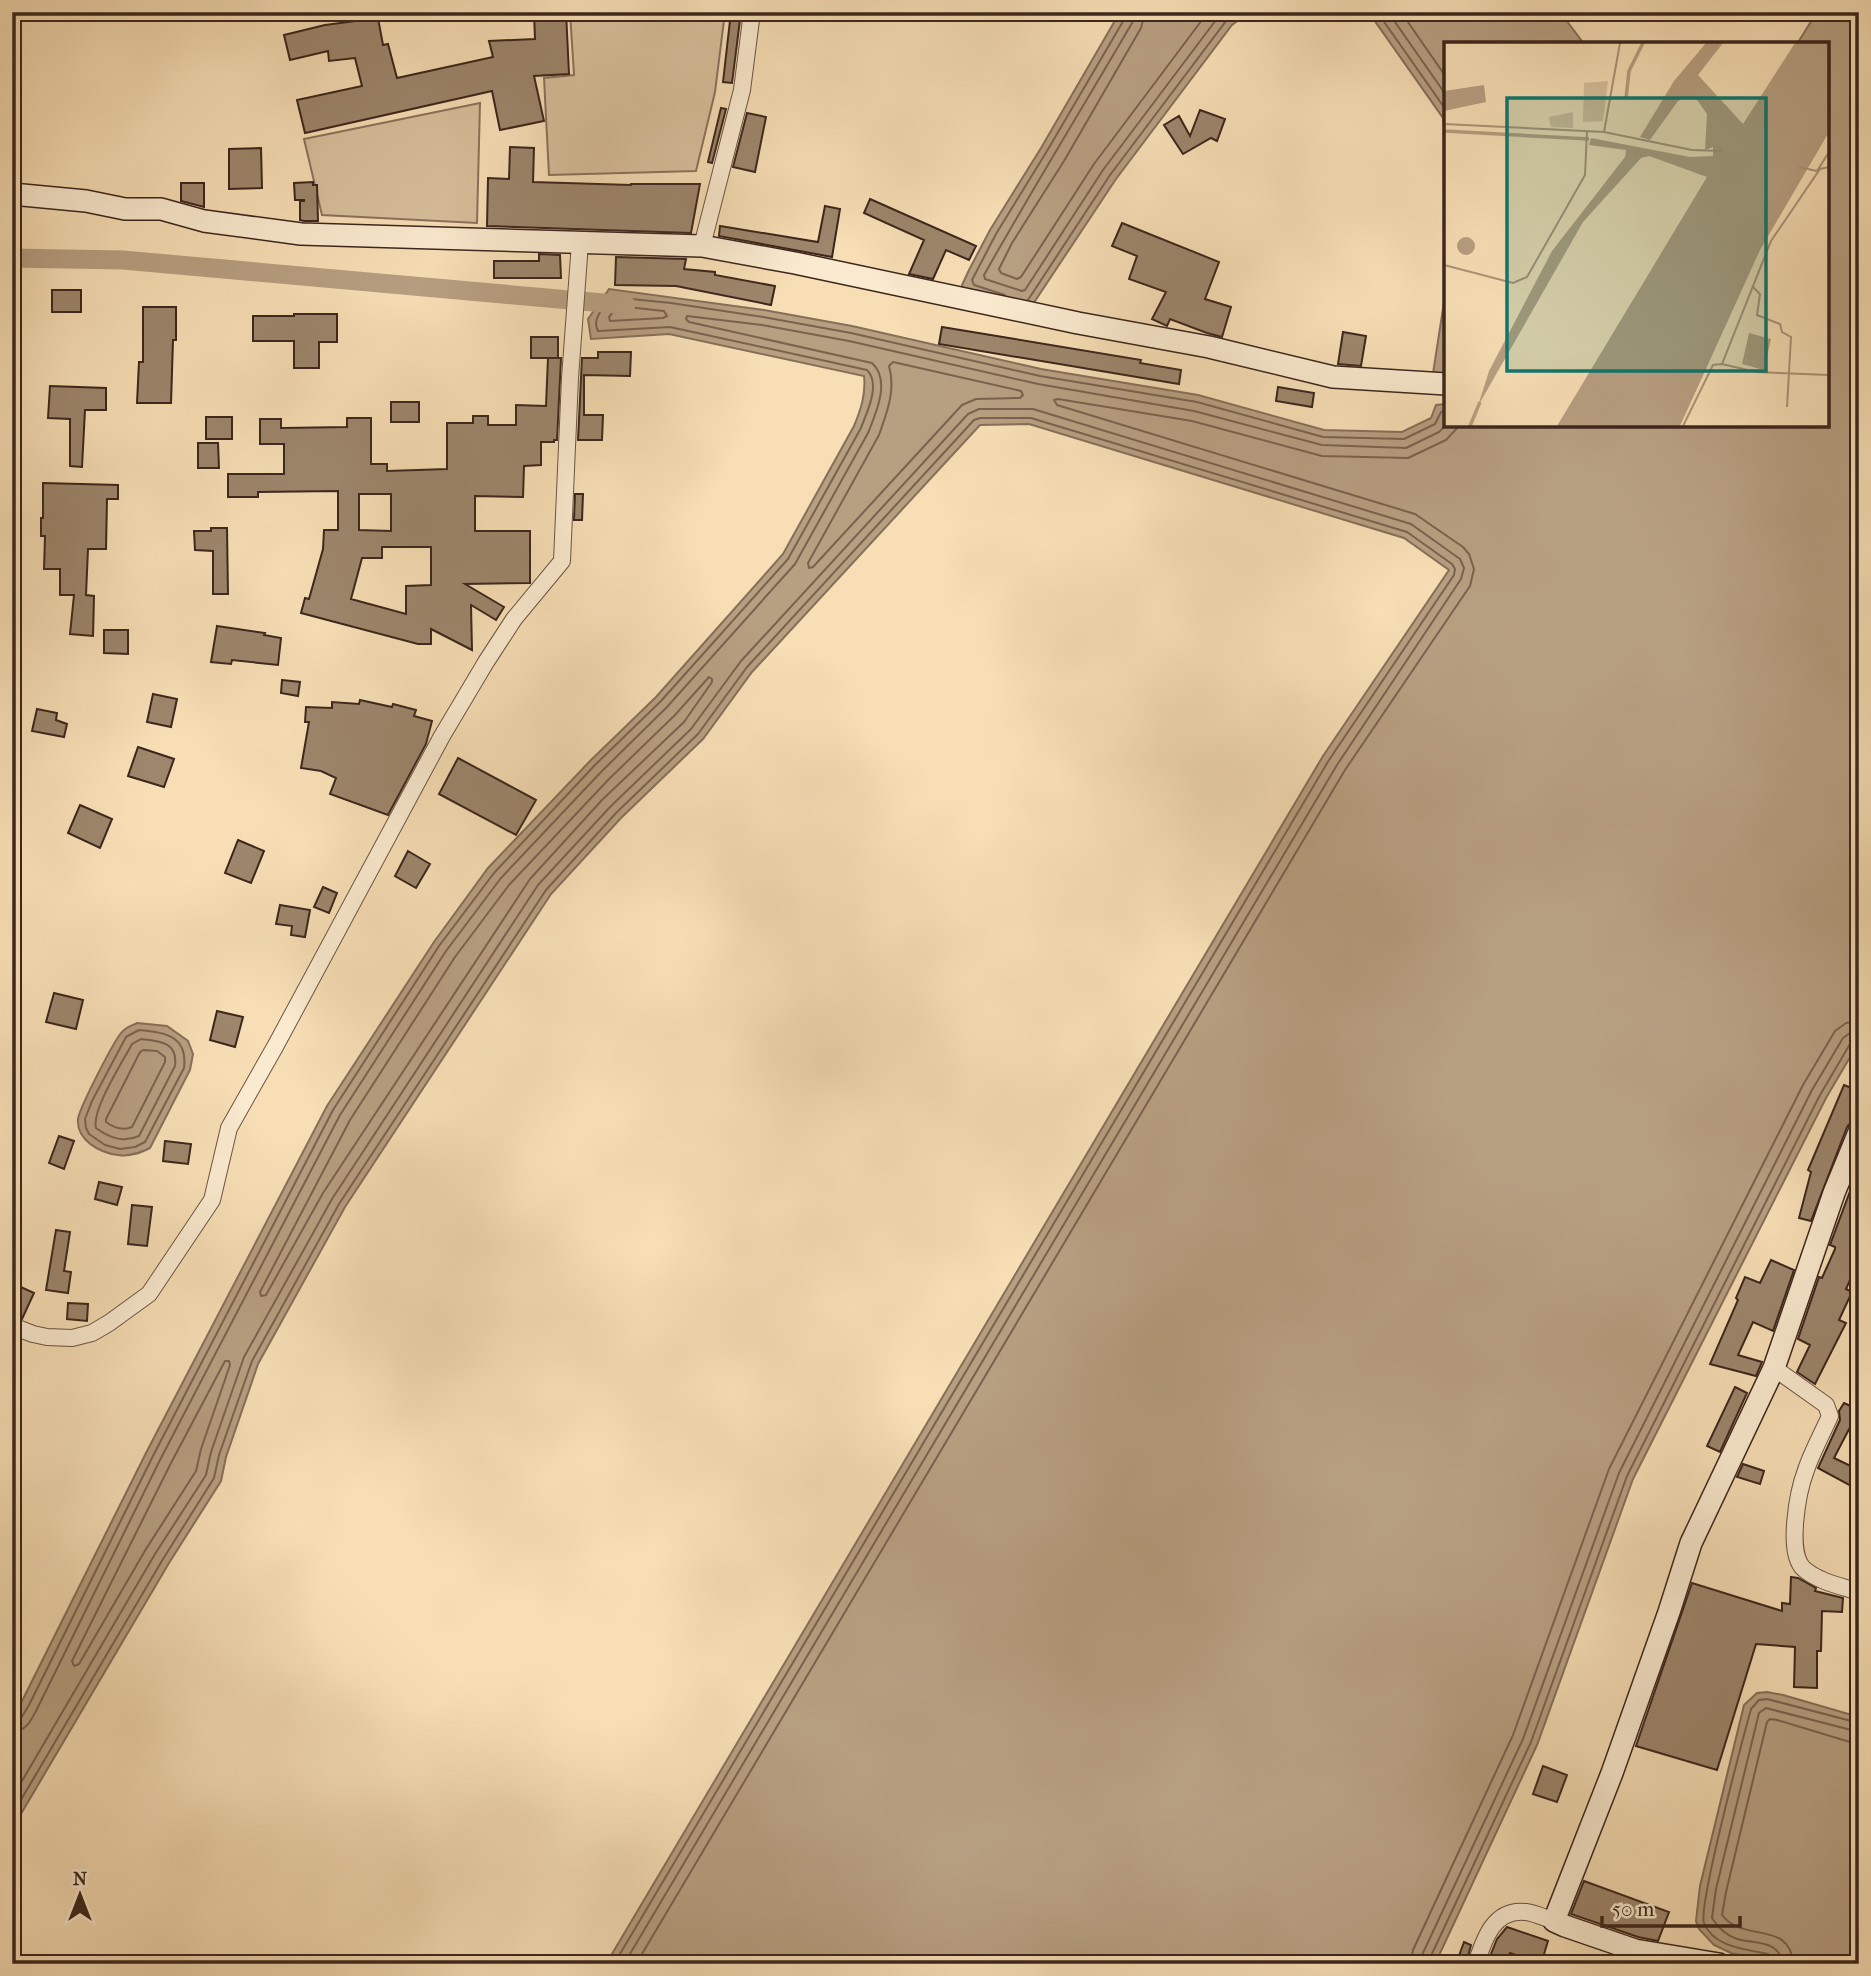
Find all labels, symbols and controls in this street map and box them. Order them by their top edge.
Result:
inset map [1444,42,1829,427]
north arrow [46,1860,116,1930]
text: N [73,1868,88,1890]
scale bar [1602,1885,1740,1929]
text: 50 m [1612,1897,1655,1921]

